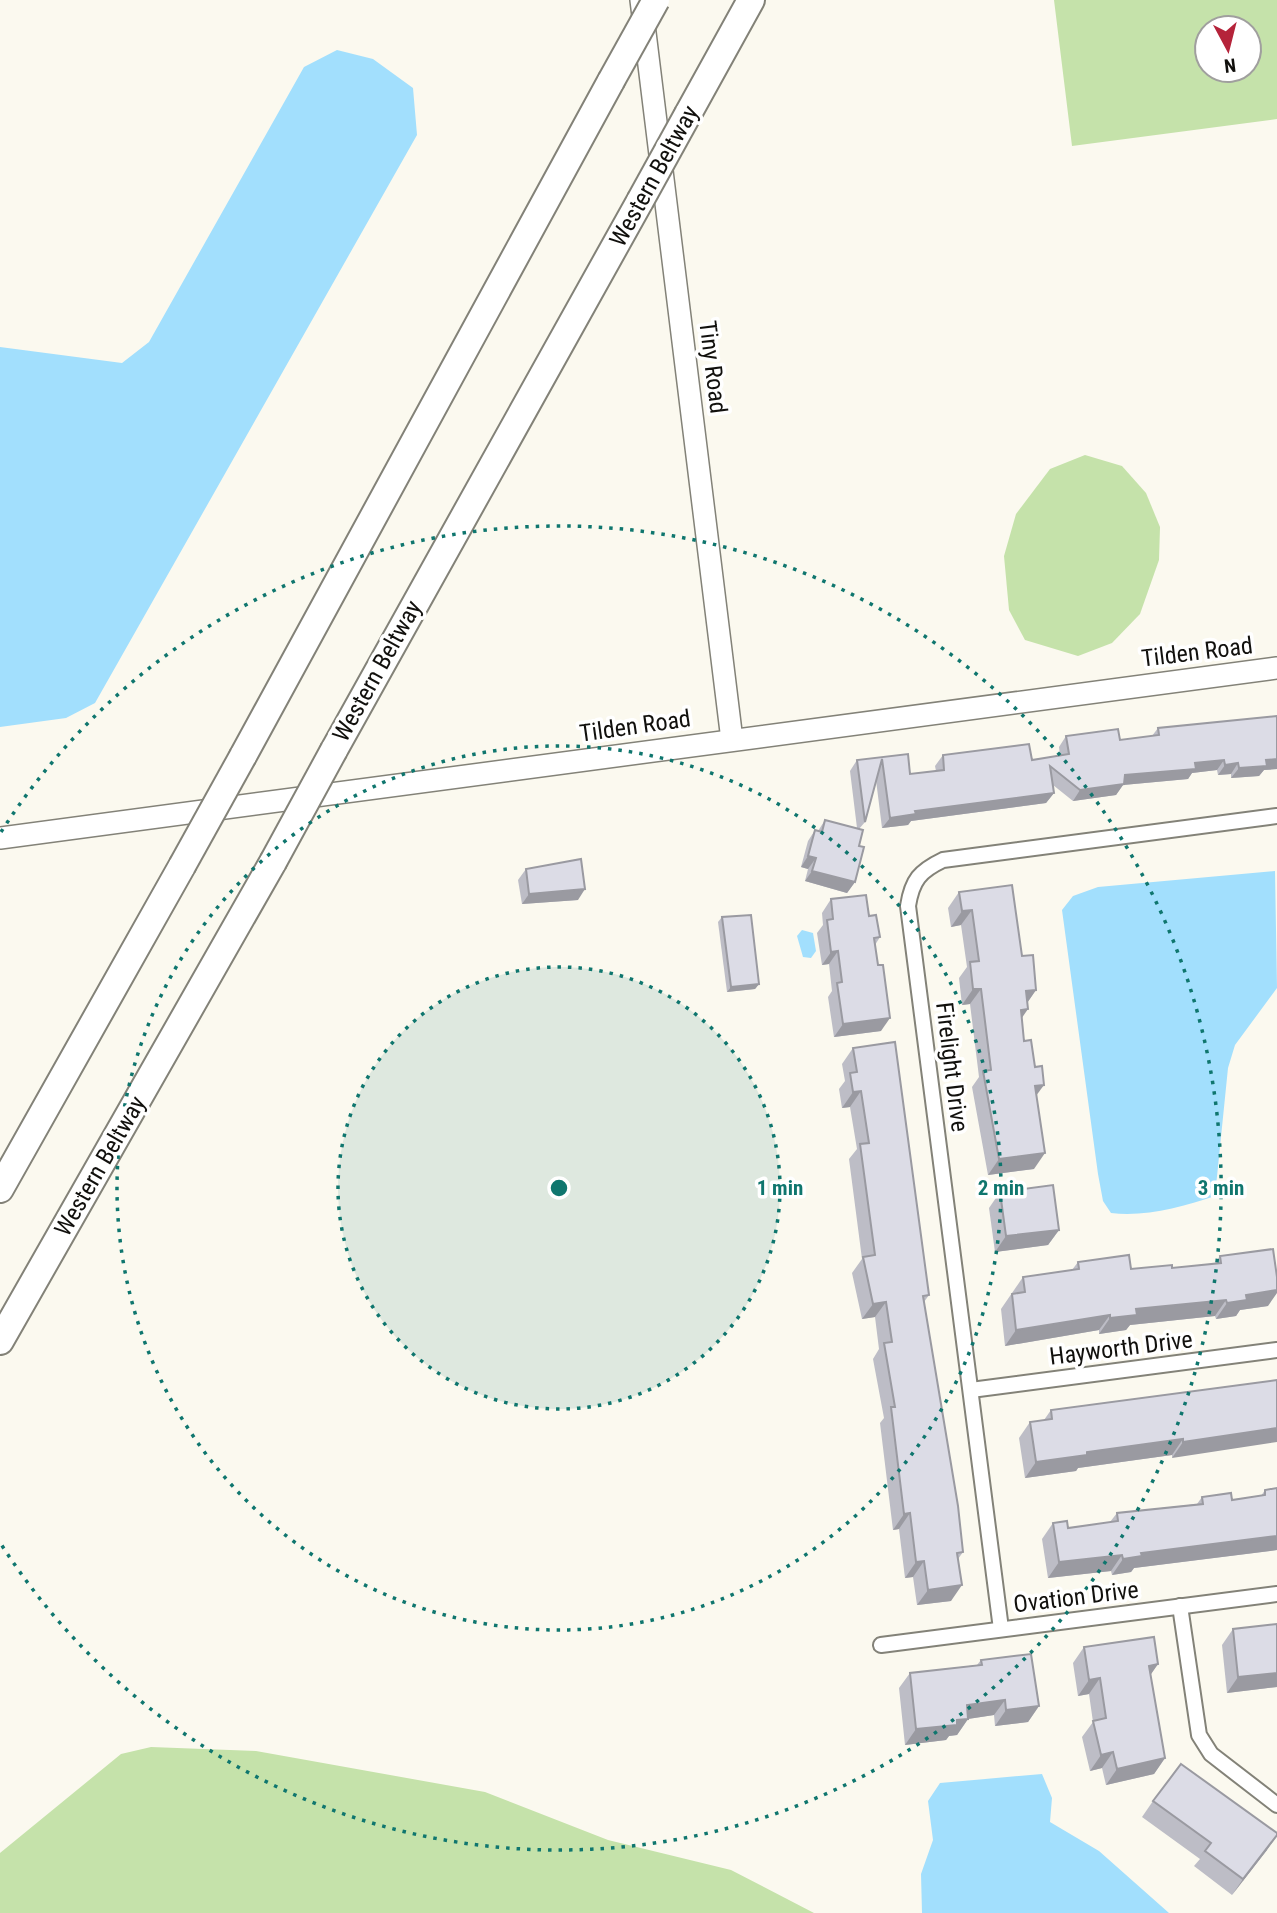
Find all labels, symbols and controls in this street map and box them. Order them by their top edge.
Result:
north arrow [1193,14,1263,84]
text: N [1223,53,1237,78]
street label: Western Beltway [604,101,704,251]
street label: Tiny Road [693,319,733,415]
street label: Western Beltway [327,596,427,746]
street label: Tilden Road [1140,631,1254,673]
street label: Tilden Road [578,704,692,748]
street label: Firelight Drive [930,1001,974,1133]
street label: Western Beltway [49,1091,151,1241]
centre of rings [547,1176,571,1200]
text: 1 min [757,1176,803,1200]
text: 2 min [978,1176,1024,1200]
text: 3 min [1198,1176,1244,1200]
street label: Hayworth Drive [1048,1325,1194,1371]
street label: Ovation Drive [1012,1575,1140,1619]

